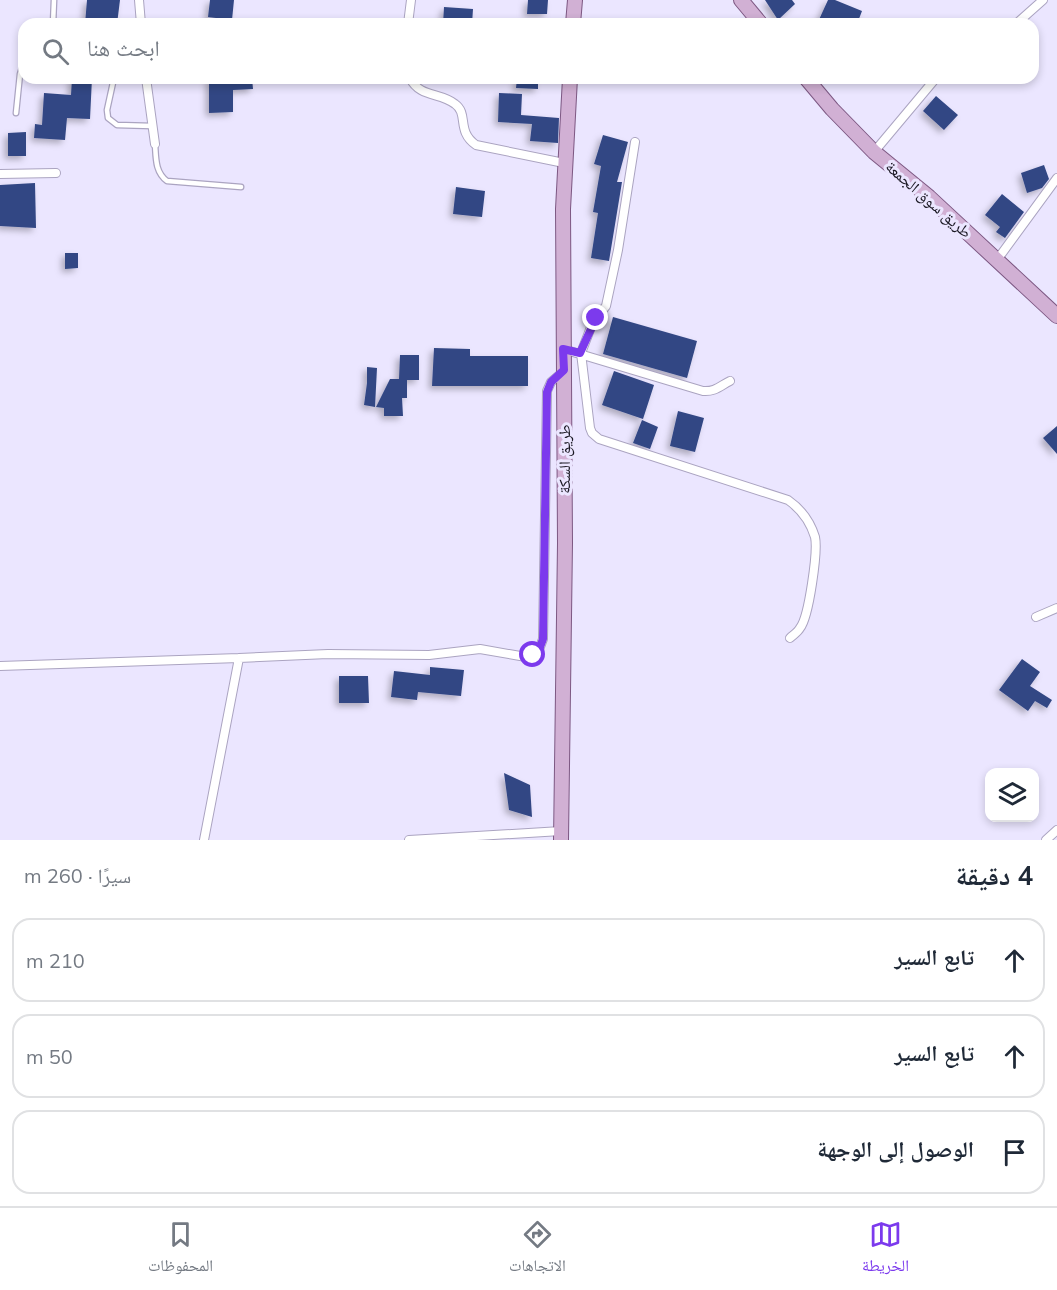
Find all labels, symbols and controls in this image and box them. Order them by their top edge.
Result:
search box [18,18,1039,84]
text: ابحث هنا [87,34,160,62]
icon: search [39,35,72,68]
street label: طريق سوق الجمعة [881,156,976,243]
route end [582,304,608,330]
street label: طريق السكة [554,424,575,494]
route start [519,641,545,667]
map controls [985,768,1039,822]
button: layers [985,768,1039,822]
text: 4 دقيقة [956,859,1033,892]
text: سيرًا · 260 m [24,863,131,888]
text: تابع السير [895,943,974,971]
icon: ahead [998,944,1031,977]
text: 210 m [26,948,85,973]
text: تابع السير [895,1039,974,1067]
icon: ahead [998,1040,1031,1073]
text: 50 m [26,1044,73,1069]
text: الوصول إلى الوجهة [817,1135,974,1163]
icon: arrive [998,1136,1031,1169]
tab: المحفوظات [148,1218,213,1281]
tab: الاتجاهات [509,1218,566,1281]
tab: الخريطة [862,1218,909,1281]

